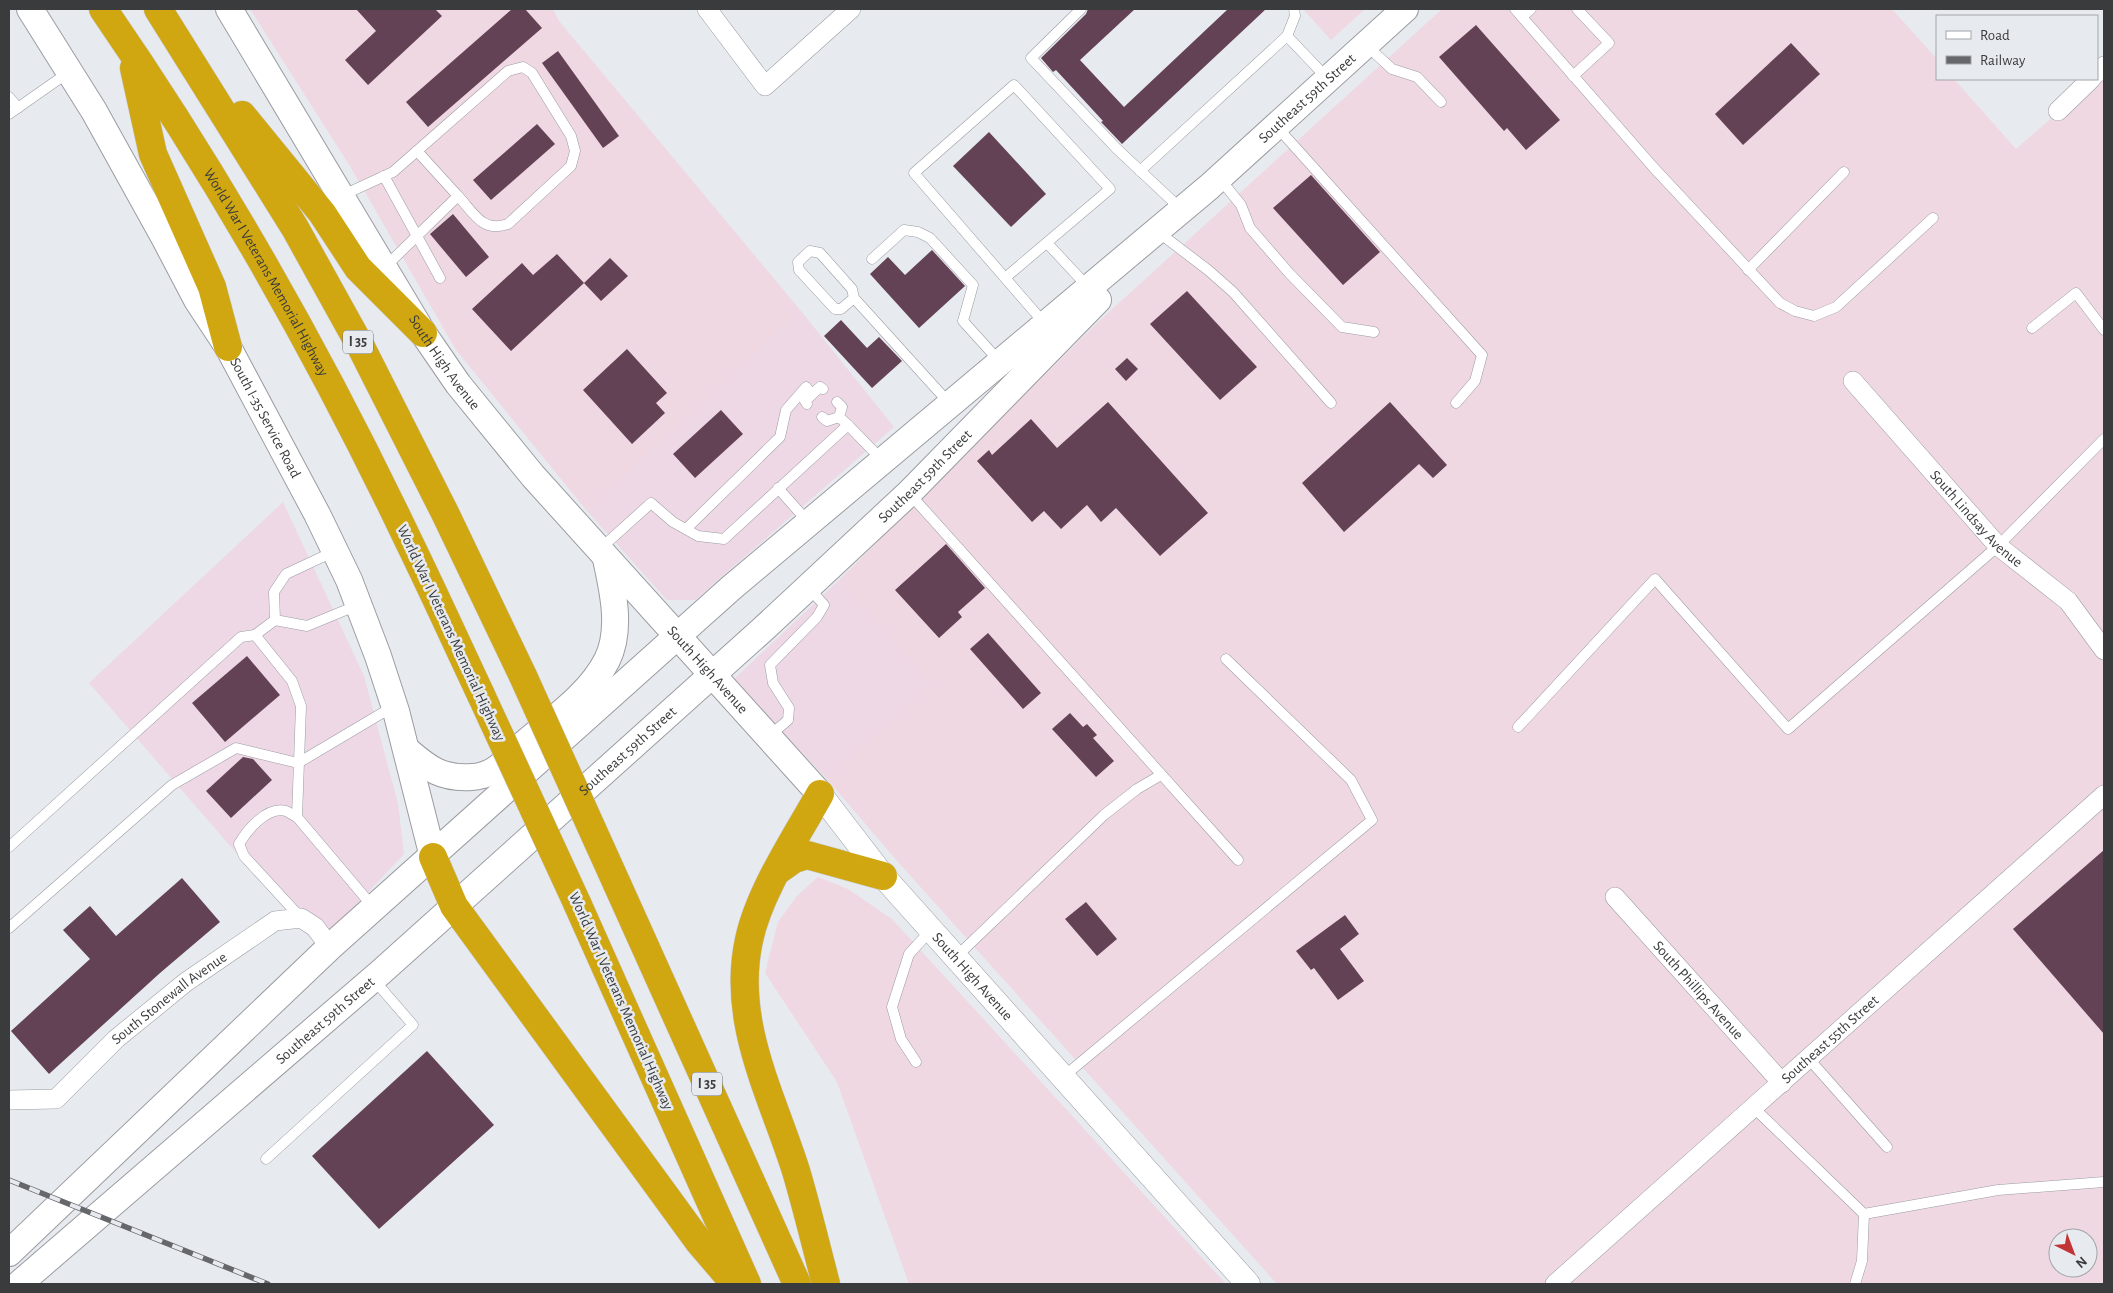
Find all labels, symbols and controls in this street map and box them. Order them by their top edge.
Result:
legend [1936,15,2098,80]
text: Road [1980,28,2010,43]
street label: Southeast 59th Street [1256,50,1358,146]
text: Railway [1980,53,2026,68]
street label: World War I Veterans Memorial Highway [201,166,332,379]
street label: South High Avenue [406,312,483,413]
road number: I 35 [343,331,373,354]
street label: South I-35 Service Road [228,355,304,480]
street label: Southeast 59th Street [875,426,974,525]
street label: South Lindsay Avenue [1927,467,2025,570]
street label: World War I Veterans Memorial Highway [394,523,508,744]
street label: South High Avenue [665,623,751,716]
street label: Southeast 59th Street [576,703,679,798]
street label: World War I Veterans Memorial Highway [566,890,676,1113]
street label: South High Avenue [930,930,1016,1023]
street label: South Phillips Avenue [1651,938,1746,1042]
street label: South Stonewall Avenue [109,949,229,1047]
street label: Southeast 59th Street [273,974,377,1067]
street label: Southeast 55th Street [1778,992,1881,1086]
road number: I 35 [692,1072,722,1096]
north arrow [2048,1228,2098,1278]
text: N [2073,1253,2089,1270]

